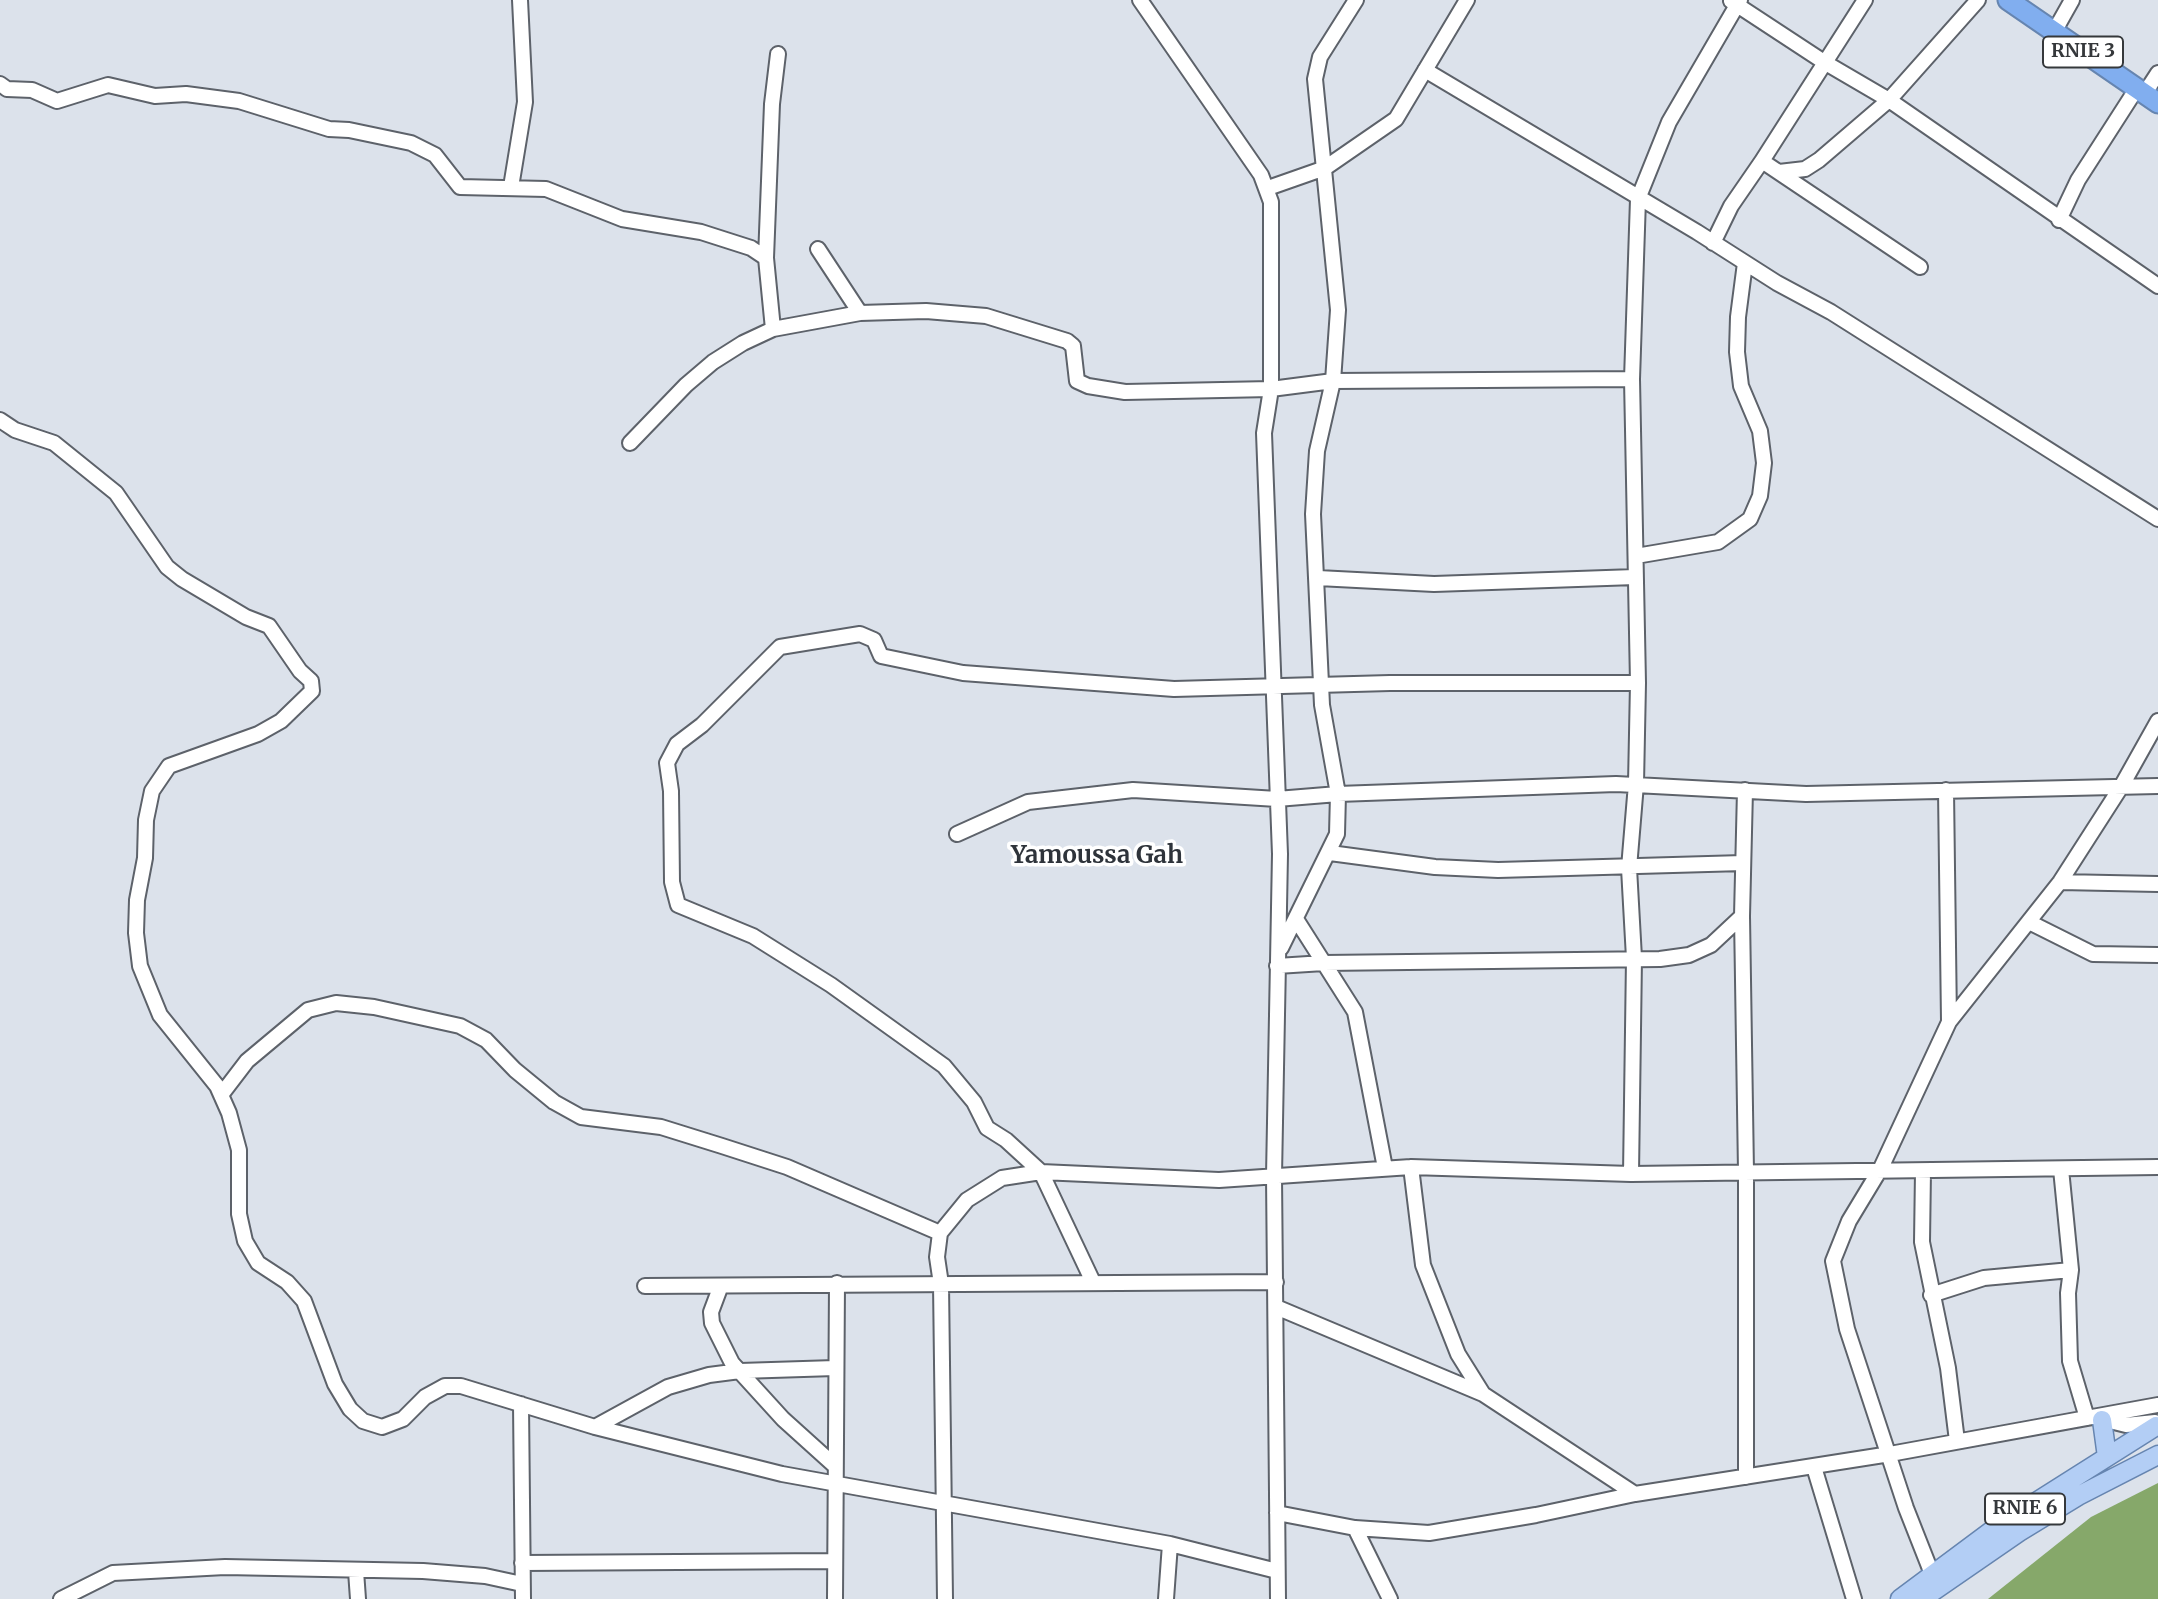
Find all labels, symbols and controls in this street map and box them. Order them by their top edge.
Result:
road number: RNIE 3 [2043,36,2123,68]
district label: Yamoussa Gah [1011,842,1183,870]
road number: RNIE 6 [1985,1494,2065,1525]

